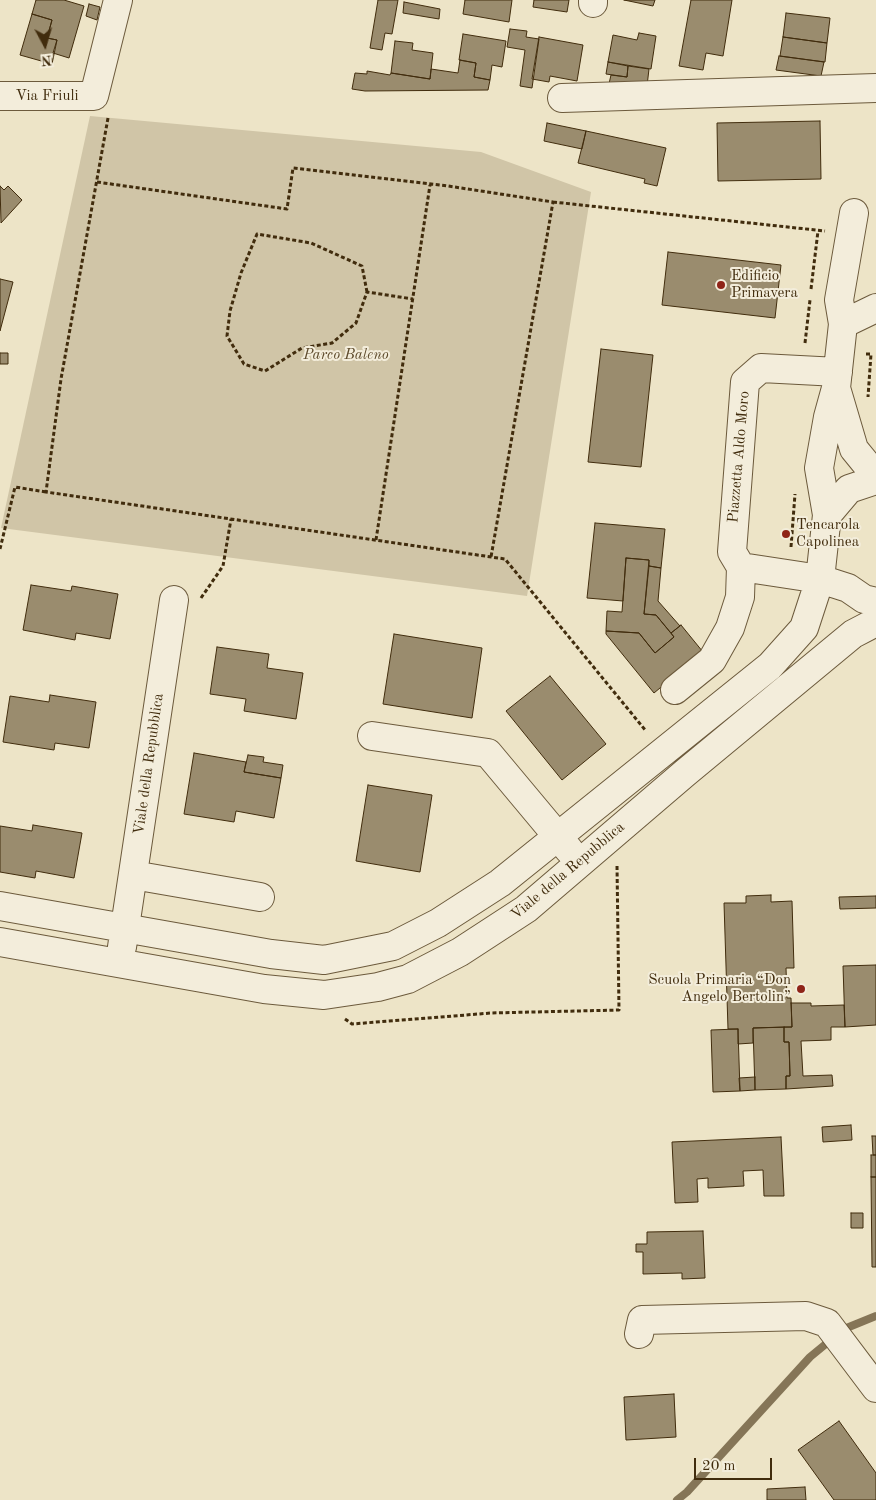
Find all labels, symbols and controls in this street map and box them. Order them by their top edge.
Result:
north arrow [20,20,70,70]
text: N [41,52,53,67]
street label: Via Friuli [15,87,79,105]
place label: Edificio Primavera [731,267,798,302]
marker: Edificio Primavera [715,279,727,291]
park label: Parco Baleno [303,346,389,364]
street label: Piazzetta Aldo Moro [724,390,754,524]
place label: Tencarola Capolinea [796,516,860,551]
marker: Tencarola Capolinea [780,528,792,540]
street label: Viale della Repubblica [130,692,168,836]
street label: Viale della Repubblica [508,818,628,924]
place label: Scuola Primaria “Don Angelo Bertolin” [648,971,791,1006]
marker: Scuola Primaria “Don Angelo Bertolin” [795,983,807,995]
scale bar [696,1448,774,1480]
text: 20 m [702,1459,736,1474]

